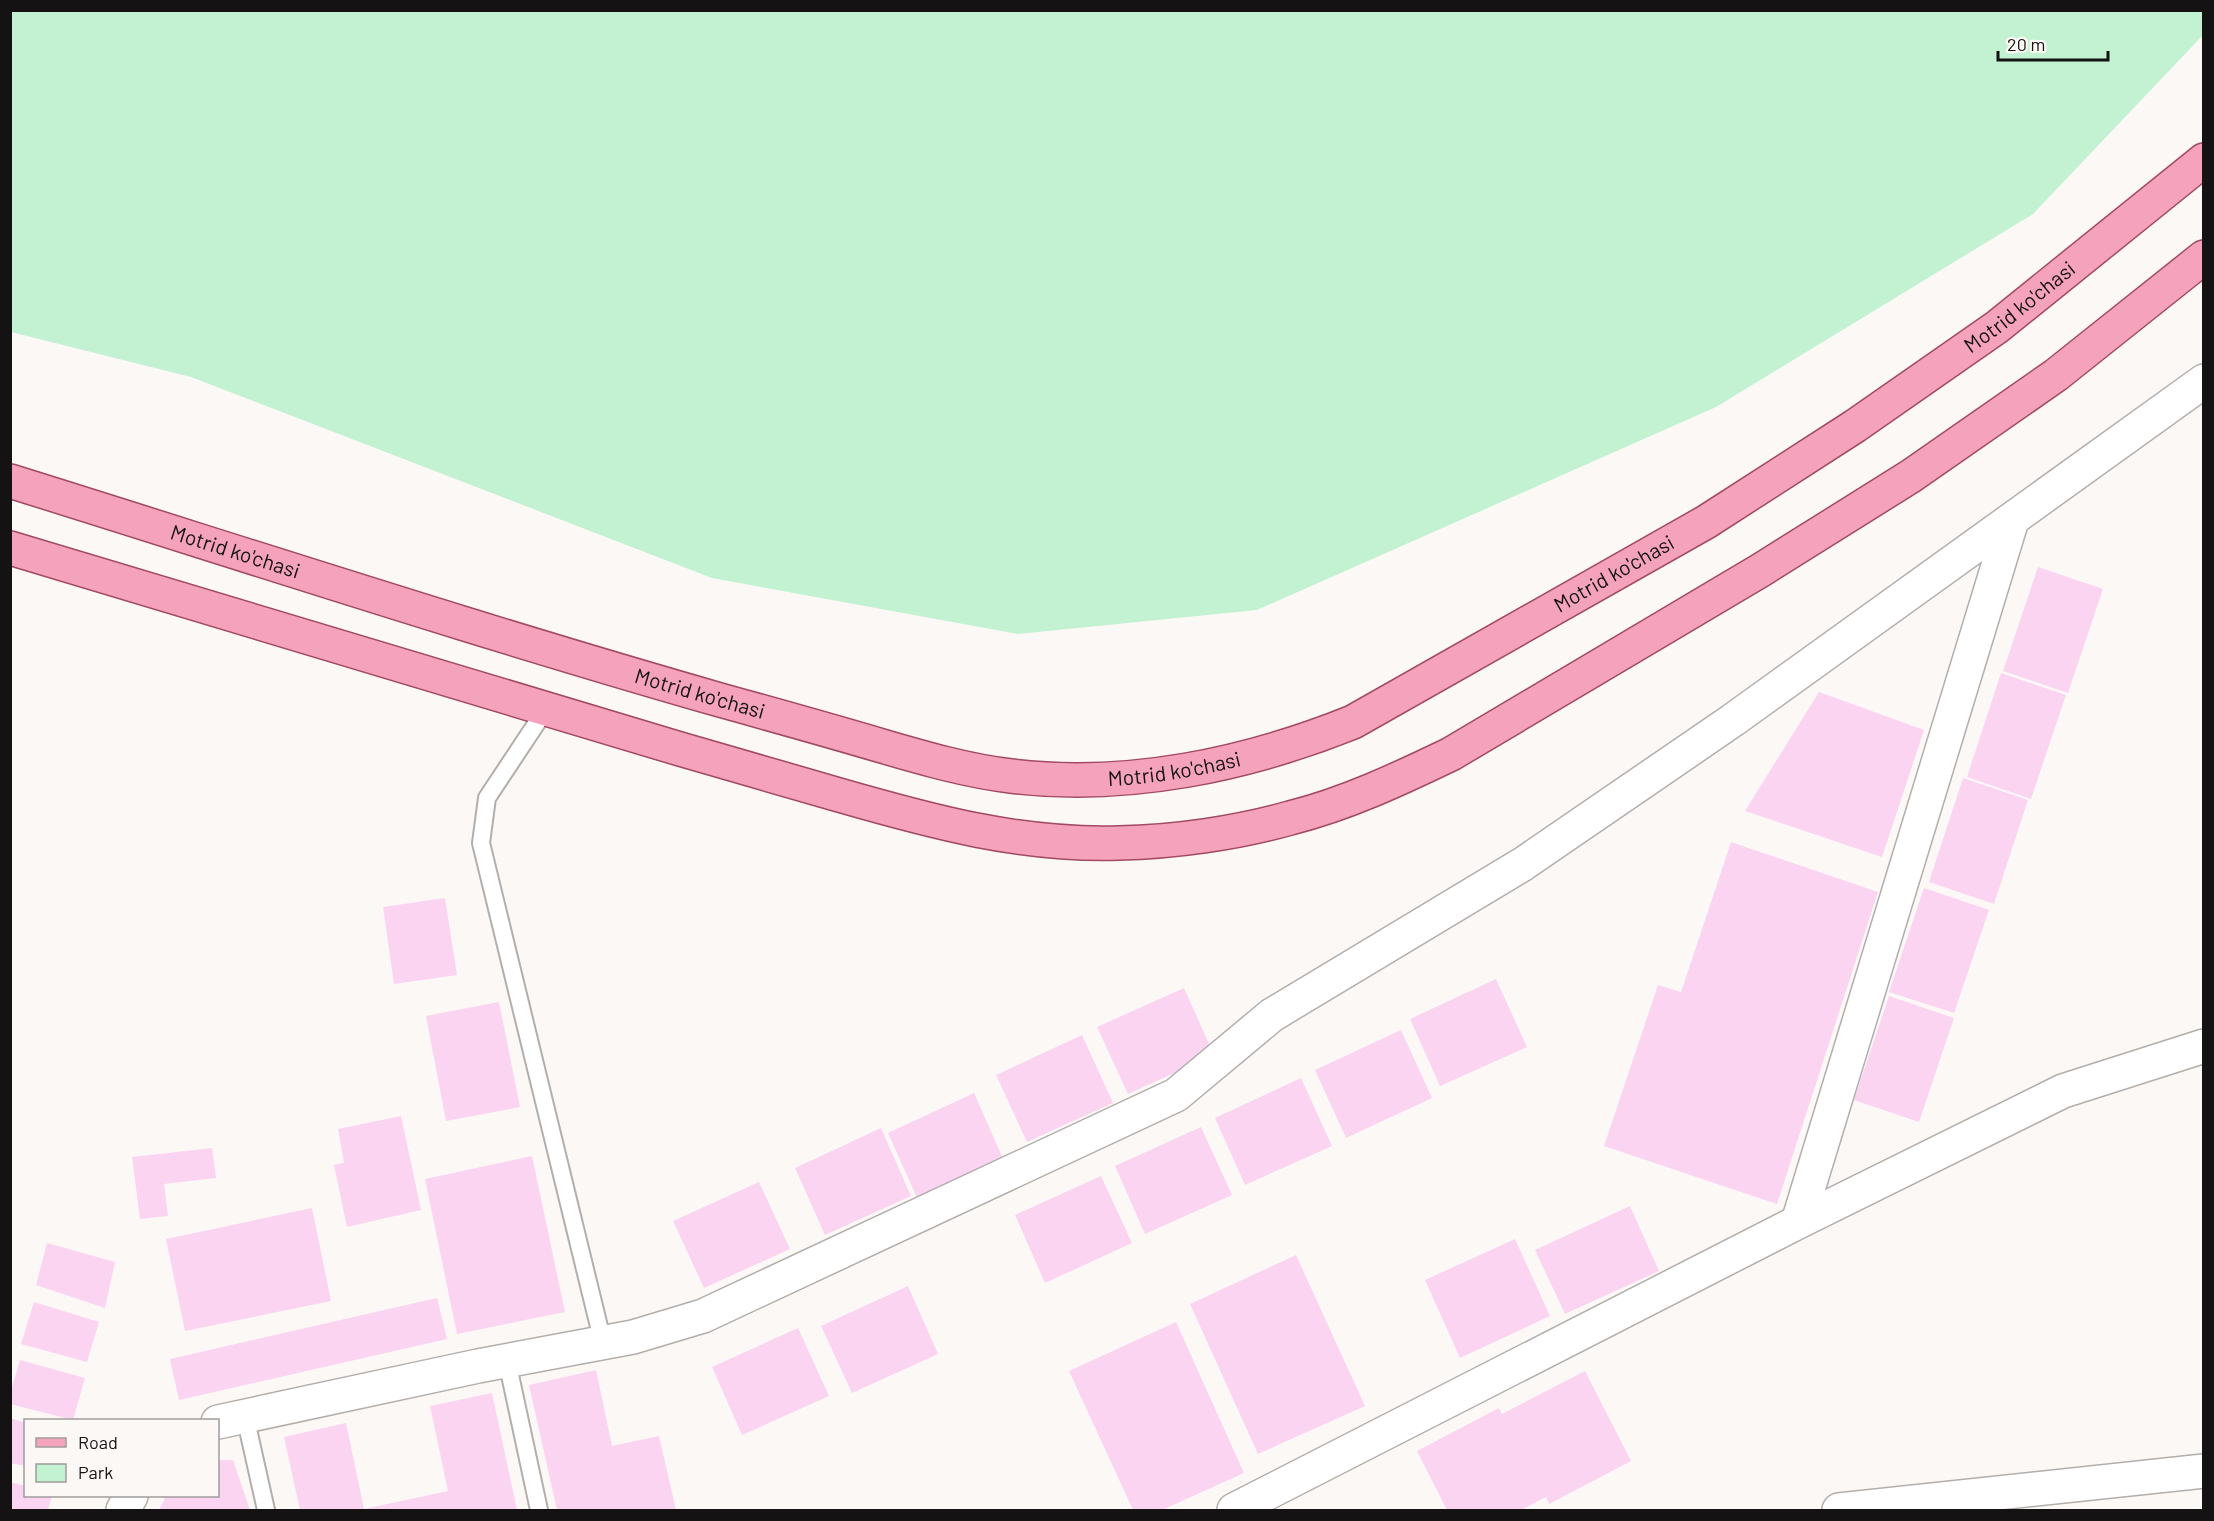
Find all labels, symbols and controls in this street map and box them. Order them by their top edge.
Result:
scale bar [1998,24,2108,62]
text: 20 m [2007,33,2045,55]
street label: Motrid ko'chasi [1959,255,2080,357]
street label: Motrid ko'chasi [168,518,303,583]
street label: Motrid ko'chasi [1549,529,1678,617]
street label: Motrid ko'chasi [632,662,768,723]
street label: Motrid ko'chasi [1107,745,1243,790]
legend [24,1419,219,1497]
text: Road [78,1431,118,1453]
text: Park [78,1461,113,1483]

